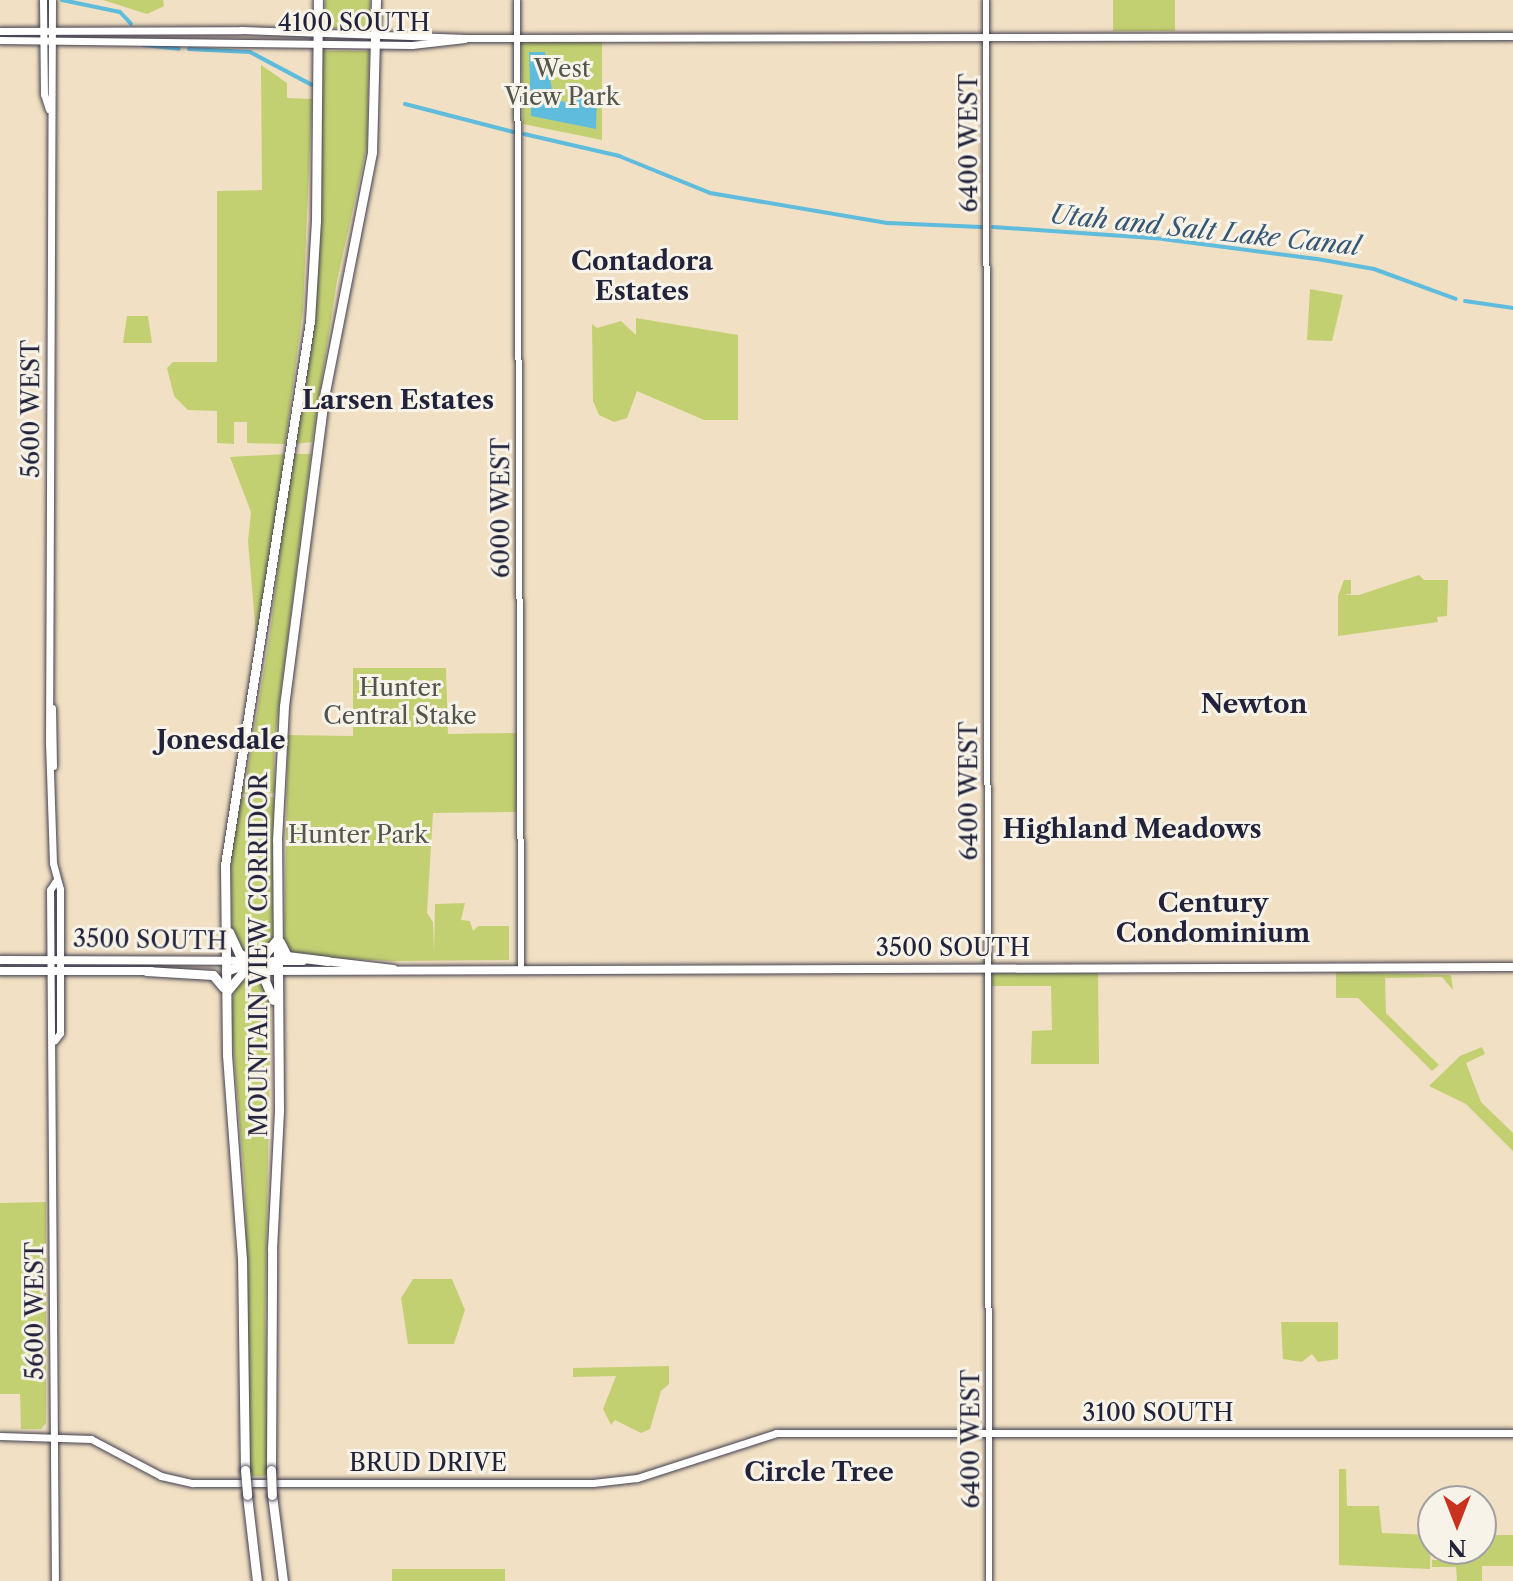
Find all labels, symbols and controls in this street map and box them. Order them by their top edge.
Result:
street label: 4100 SOUTH [278,9,430,37]
park label: West View Park [504,55,620,111]
street label: 6400 WEST [955,73,983,213]
water label: Utah and Salt Lake Canal [1048,199,1362,263]
district label: Contadora Estates [571,246,713,308]
street label: 5600 WEST [17,339,45,479]
district label: Larsen Estates [302,385,494,417]
street label: 6000 WEST [487,437,515,579]
park label: Hunter Central Stake [323,674,477,730]
district label: Newton [1201,689,1307,721]
street label: 6400 WEST [955,721,983,861]
district label: Jonesdale [157,725,285,757]
street label: MOUNTAIN VIEW CORRIDOR [245,772,273,1138]
district label: Highland Meadows [1002,814,1262,846]
park label: Hunter Park [288,821,428,849]
district label: Century Condominium [1116,888,1310,950]
street label: 3500 SOUTH [73,924,227,956]
street label: 3500 SOUTH [876,934,1030,962]
street label: 5600 WEST [21,1241,49,1381]
street label: 6400 WEST [957,1369,985,1509]
street label: 3100 SOUTH [1082,1399,1234,1427]
street label: BRUD DRIVE [349,1449,507,1477]
district label: Circle Tree [744,1457,894,1489]
north arrow [1417,1485,1497,1565]
text: N [1447,1534,1467,1561]

